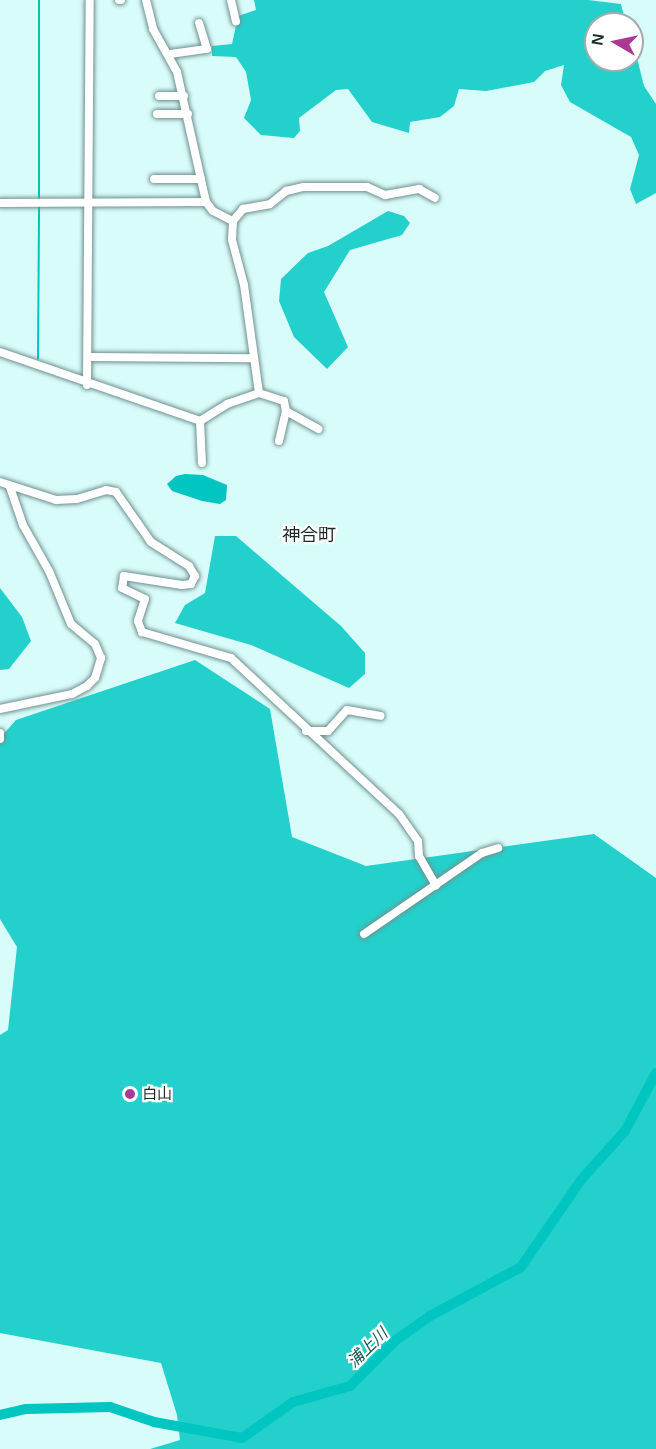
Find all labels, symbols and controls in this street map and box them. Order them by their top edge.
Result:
north arrow [584,12,644,72]
text: N [588,32,607,46]
district label: 神合町 [282,524,336,546]
place label: 白山 [142,1085,172,1103]
marker: 白山 [123,1087,137,1101]
water label: 浦上川 [344,1324,392,1372]

